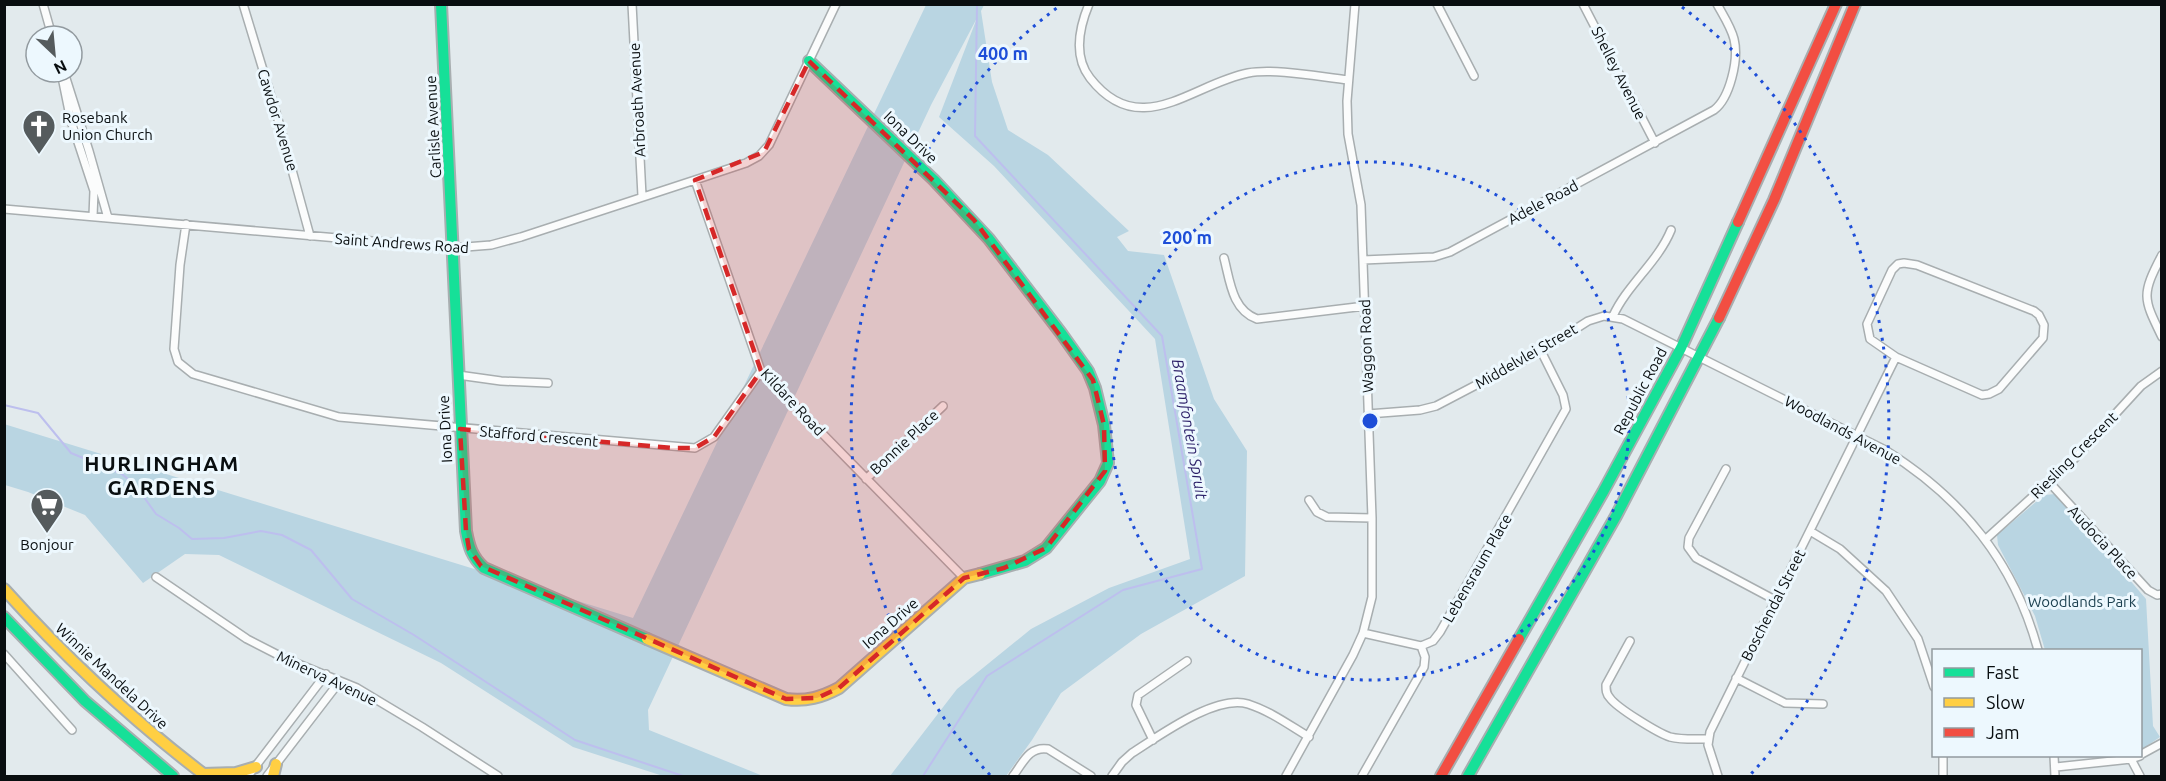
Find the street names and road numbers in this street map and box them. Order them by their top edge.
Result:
street label: Shelley Avenue [1588,24,1650,122]
street label: Arbroath Avenue [626,42,648,158]
street label: Cawdor Avenue [254,67,302,173]
street label: Carlisle Avenue [422,75,444,179]
street label: Iona Drive [881,107,941,167]
street label: Adele Road [1505,176,1581,228]
street label: Saint Andrews Road [334,230,470,256]
street label: Waggon Road [1356,299,1376,393]
street label: Middelvlei Street [1472,320,1580,392]
street label: Republic Road [1610,345,1670,437]
street label: Kildare Road [758,365,828,439]
street label: Woodlands Avenue [1782,392,1904,468]
street label: Iona Drive [435,395,455,463]
street label: Bonnie Place [867,406,941,478]
street label: Riesling Crescent [2027,408,2121,502]
street label: Stafford Crescent [479,422,599,450]
street label: Audocia Place [2065,502,2141,582]
street label: Lebensraum Place [1439,511,1515,625]
street label: Boschendal Street [1738,546,1809,664]
street label: Iona Drive [859,594,921,652]
street label: Winnie Mandela Drive [52,620,172,732]
street label: Minerva Avenue [274,647,380,709]

